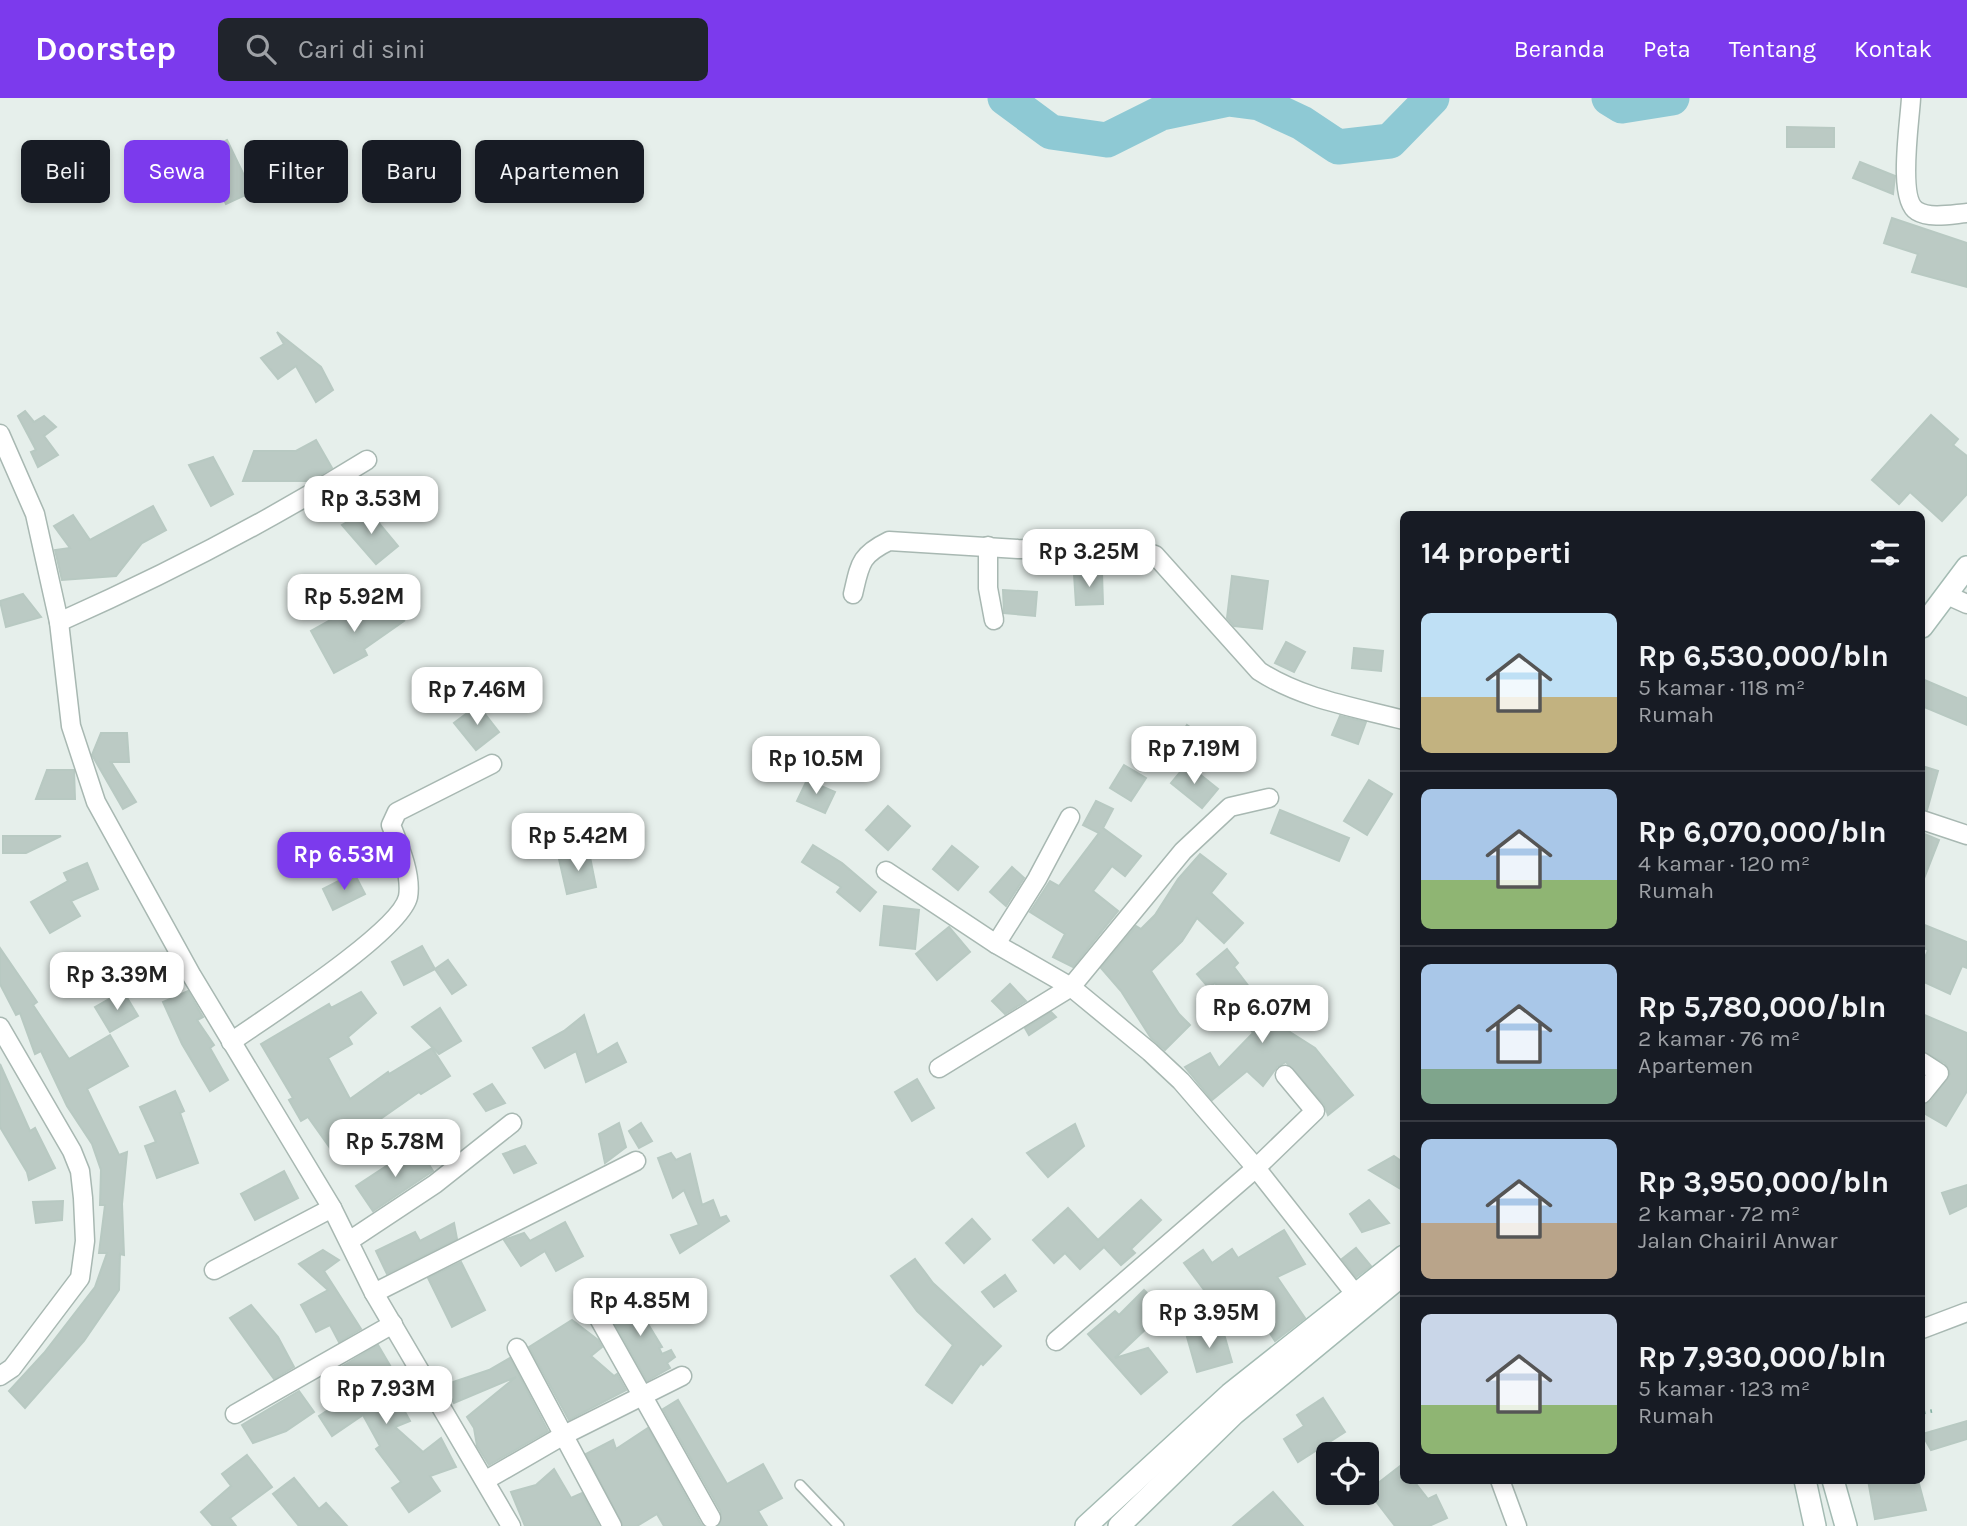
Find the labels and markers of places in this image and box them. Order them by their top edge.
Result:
pin: Rp 3.53M [299,476,443,536]
pin: Rp 3.25M [1017,530,1161,589]
pin: Rp 5.92M [282,574,426,634]
pin: Rp 7.46M [405,668,549,727]
pin: Rp 7.19M [1122,726,1266,786]
pin: Rp 10.5M [744,736,888,796]
pin: Rp 5.42M [506,814,650,873]
pin: Rp 6.53M [272,832,416,892]
pin: Rp 3.39M [45,953,189,1012]
pin: Rp 6.07M [1190,986,1334,1045]
pin: Rp 5.78M [323,1119,467,1179]
pin: Rp 4.85M [568,1278,712,1338]
pin: Rp 3.95M [1137,1290,1281,1350]
pin: Rp 7.93M [314,1366,458,1426]

